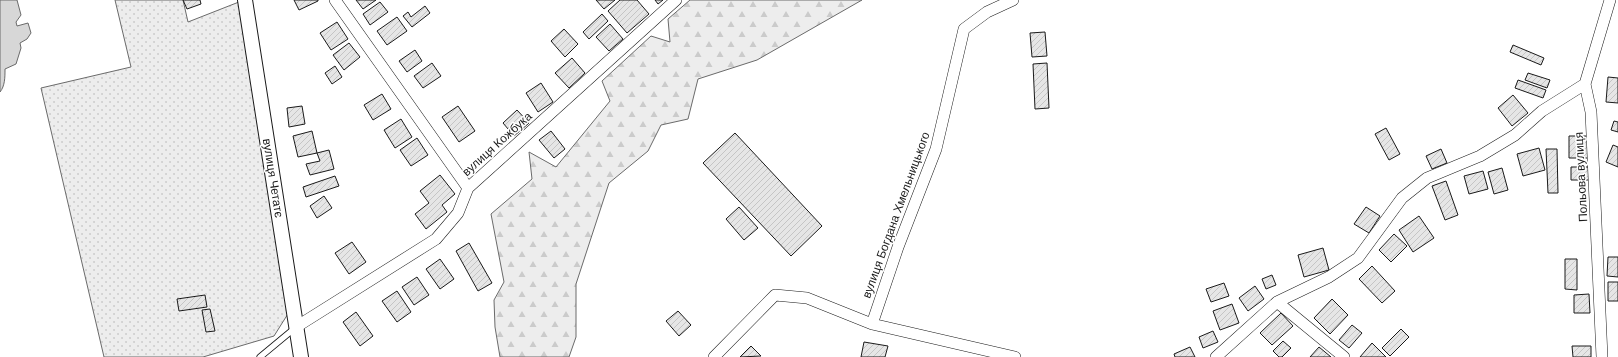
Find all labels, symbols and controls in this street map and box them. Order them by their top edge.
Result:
street label: вулиця Кожбука [459,109,535,179]
street label: вулиця Богдана Хмельницького [859,130,933,300]
street label: Польова вулиця [1572,132,1590,222]
street label: вулиця Четатє [260,137,286,219]

